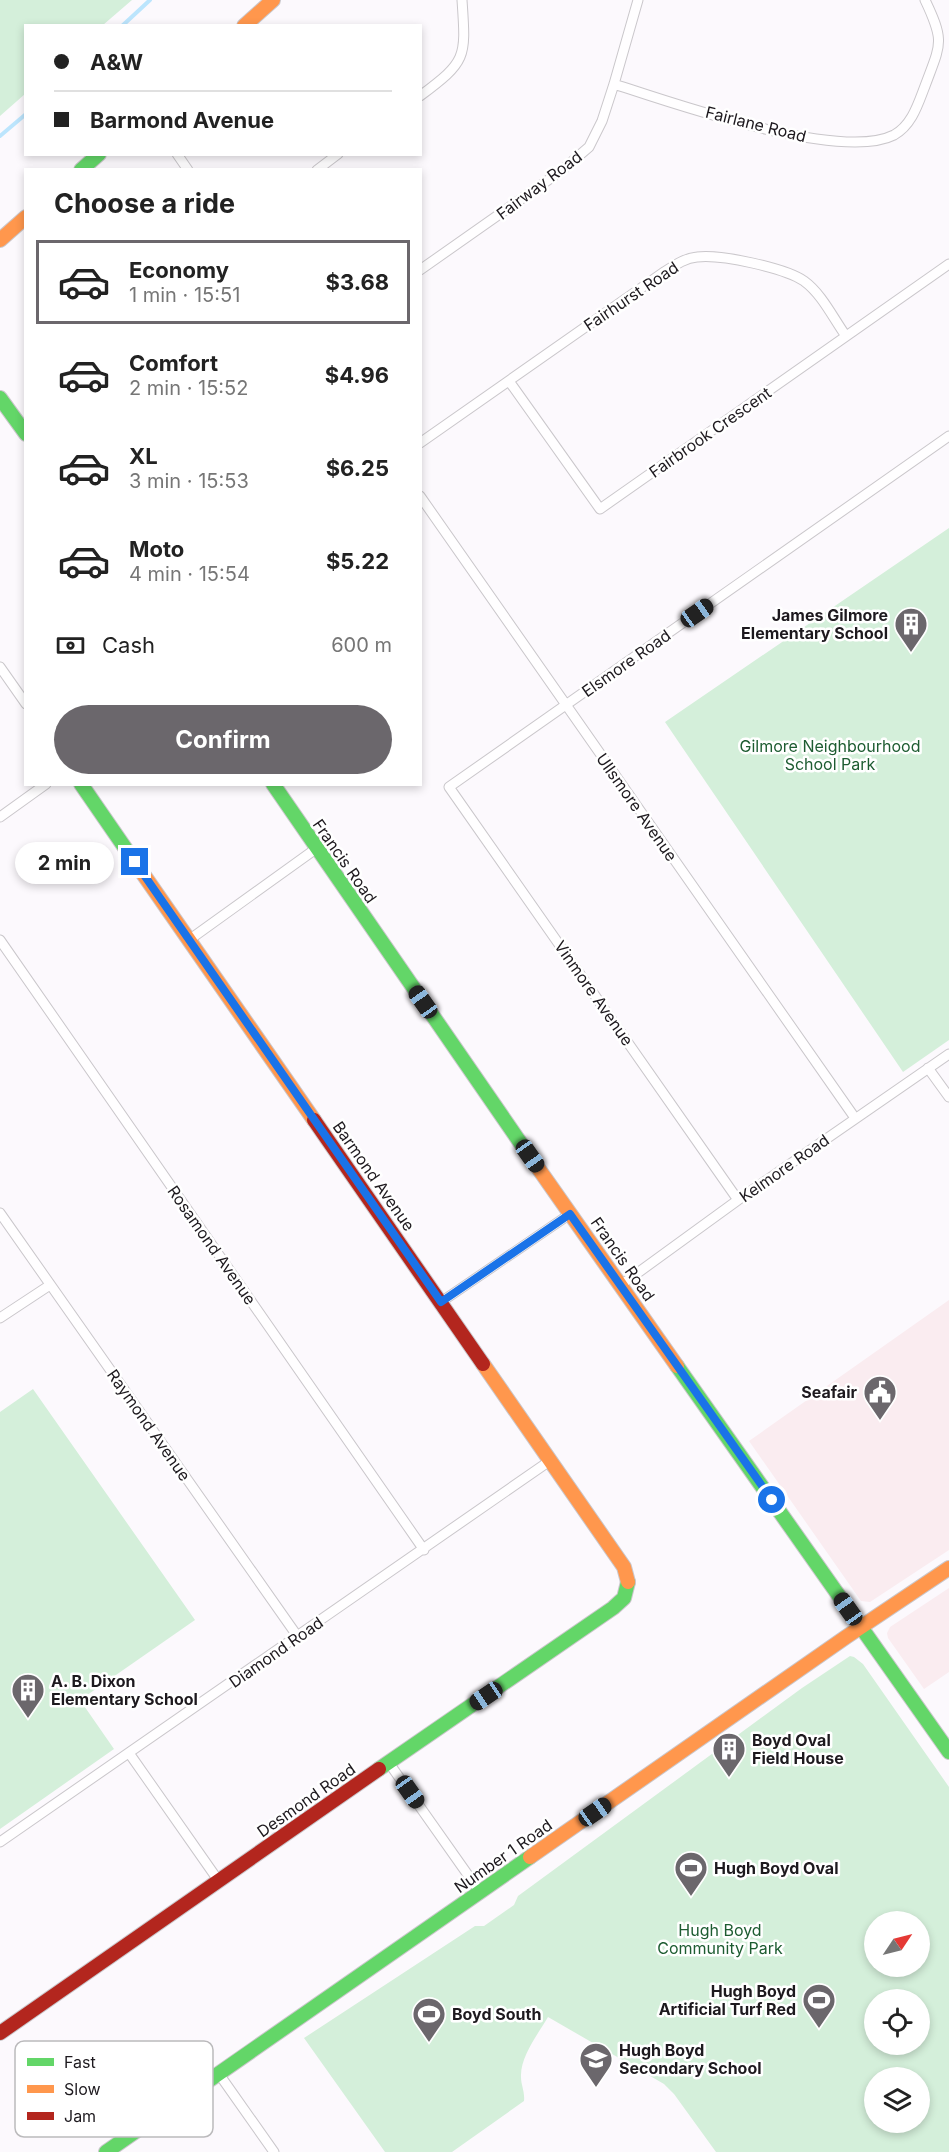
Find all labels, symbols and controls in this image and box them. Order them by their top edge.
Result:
text: A&W [90,49,143,75]
street label: Fairlane Road [704,102,808,146]
text: Barmond Avenue [90,107,274,133]
street label: Fairway Road [492,146,586,224]
text: Choose a ride [54,187,235,220]
icon: car [57,255,111,309]
text: Economy [129,257,229,283]
street label: Fairhurst Road [580,257,682,335]
text: $3.68 [326,269,389,295]
text: 1 min · 15:51 [129,283,240,307]
icon: car [57,348,111,402]
text: Comfort [129,350,218,376]
text: $4.96 [325,362,389,388]
text: 2 min · 15:52 [129,376,248,400]
street label: Fairbrook Crescent [645,382,775,482]
icon: car [57,441,111,495]
text: XL [129,443,158,469]
text: $6.25 [326,455,389,481]
text: 3 min · 15:53 [129,469,249,493]
icon: car [57,534,111,588]
text: Moto [129,536,184,562]
text: $5.22 [326,548,389,574]
text: 4 min · 15:54 [129,562,250,586]
car [677,595,717,631]
place label: James Gilmore Elementary School [741,605,888,643]
building icon: James Gilmore Elementary School [893,606,929,653]
street label: Elsmore Road [578,625,674,701]
icon: cash [54,629,87,662]
text: Cash [102,632,155,658]
text: 600 m [331,633,392,657]
button: Confirm [54,705,392,774]
park label: Gilmore Neighbourhood School Park [740,736,920,774]
street label: Ullsmore Avenue [592,749,682,865]
street label: Francis Road [309,815,381,907]
callout: 2 min [15,841,114,883]
route end [121,848,148,875]
text: 2 min [38,851,91,875]
street label: Vinmore Avenue [550,937,638,1049]
car [405,982,441,1022]
street label: Barmond Avenue [329,1117,419,1235]
street label: Kelmore Road [735,1130,833,1206]
car [512,1136,548,1176]
street label: Rosamond Avenue [163,1182,261,1308]
street label: Francis Road [587,1213,659,1305]
street label: Raymond Avenue [103,1365,195,1485]
public building icon: Seafair [862,1374,898,1421]
place label: Seafair [801,1382,857,1402]
route start [758,1486,785,1513]
car [830,1589,866,1629]
street label: Diamond Road [225,1612,327,1692]
place label: A. B. Dixon Elementary School [51,1671,198,1709]
building icon: A. B. Dixon Elementary School [10,1672,46,1719]
car [466,1678,506,1714]
place label: Boyd Oval Field House [752,1730,844,1768]
building icon: Boyd Oval Field House [711,1731,747,1778]
street label: Desmond Road [253,1759,359,1841]
car [392,1772,428,1812]
car [575,1794,615,1830]
street label: Number 1 Road [450,1815,556,1897]
sports icon: Hugh Boyd Oval [673,1850,709,1897]
place label: Hugh Boyd Oval [714,1858,839,1878]
north arrow [864,1911,930,1977]
map controls [864,1911,930,2133]
park label: Hugh Boyd Community Park [657,1920,783,1958]
place label: Hugh Boyd Artificial Turf Red [659,1981,796,2019]
sports icon: Hugh Boyd Artificial Turf Red [801,1982,837,2029]
button: locate [864,1989,930,2055]
sports icon: Boyd South [411,1996,447,2043]
place label: Boyd South [452,2004,541,2024]
place label: Hugh Boyd Secondary School [619,2040,762,2078]
legend [15,2041,213,2137]
school or university icon: Hugh Boyd Secondary School [578,2041,614,2088]
text: Fast [64,2052,96,2072]
button: layers [864,2067,930,2133]
text: Slow [64,2079,101,2099]
text: Jam [64,2106,96,2126]

